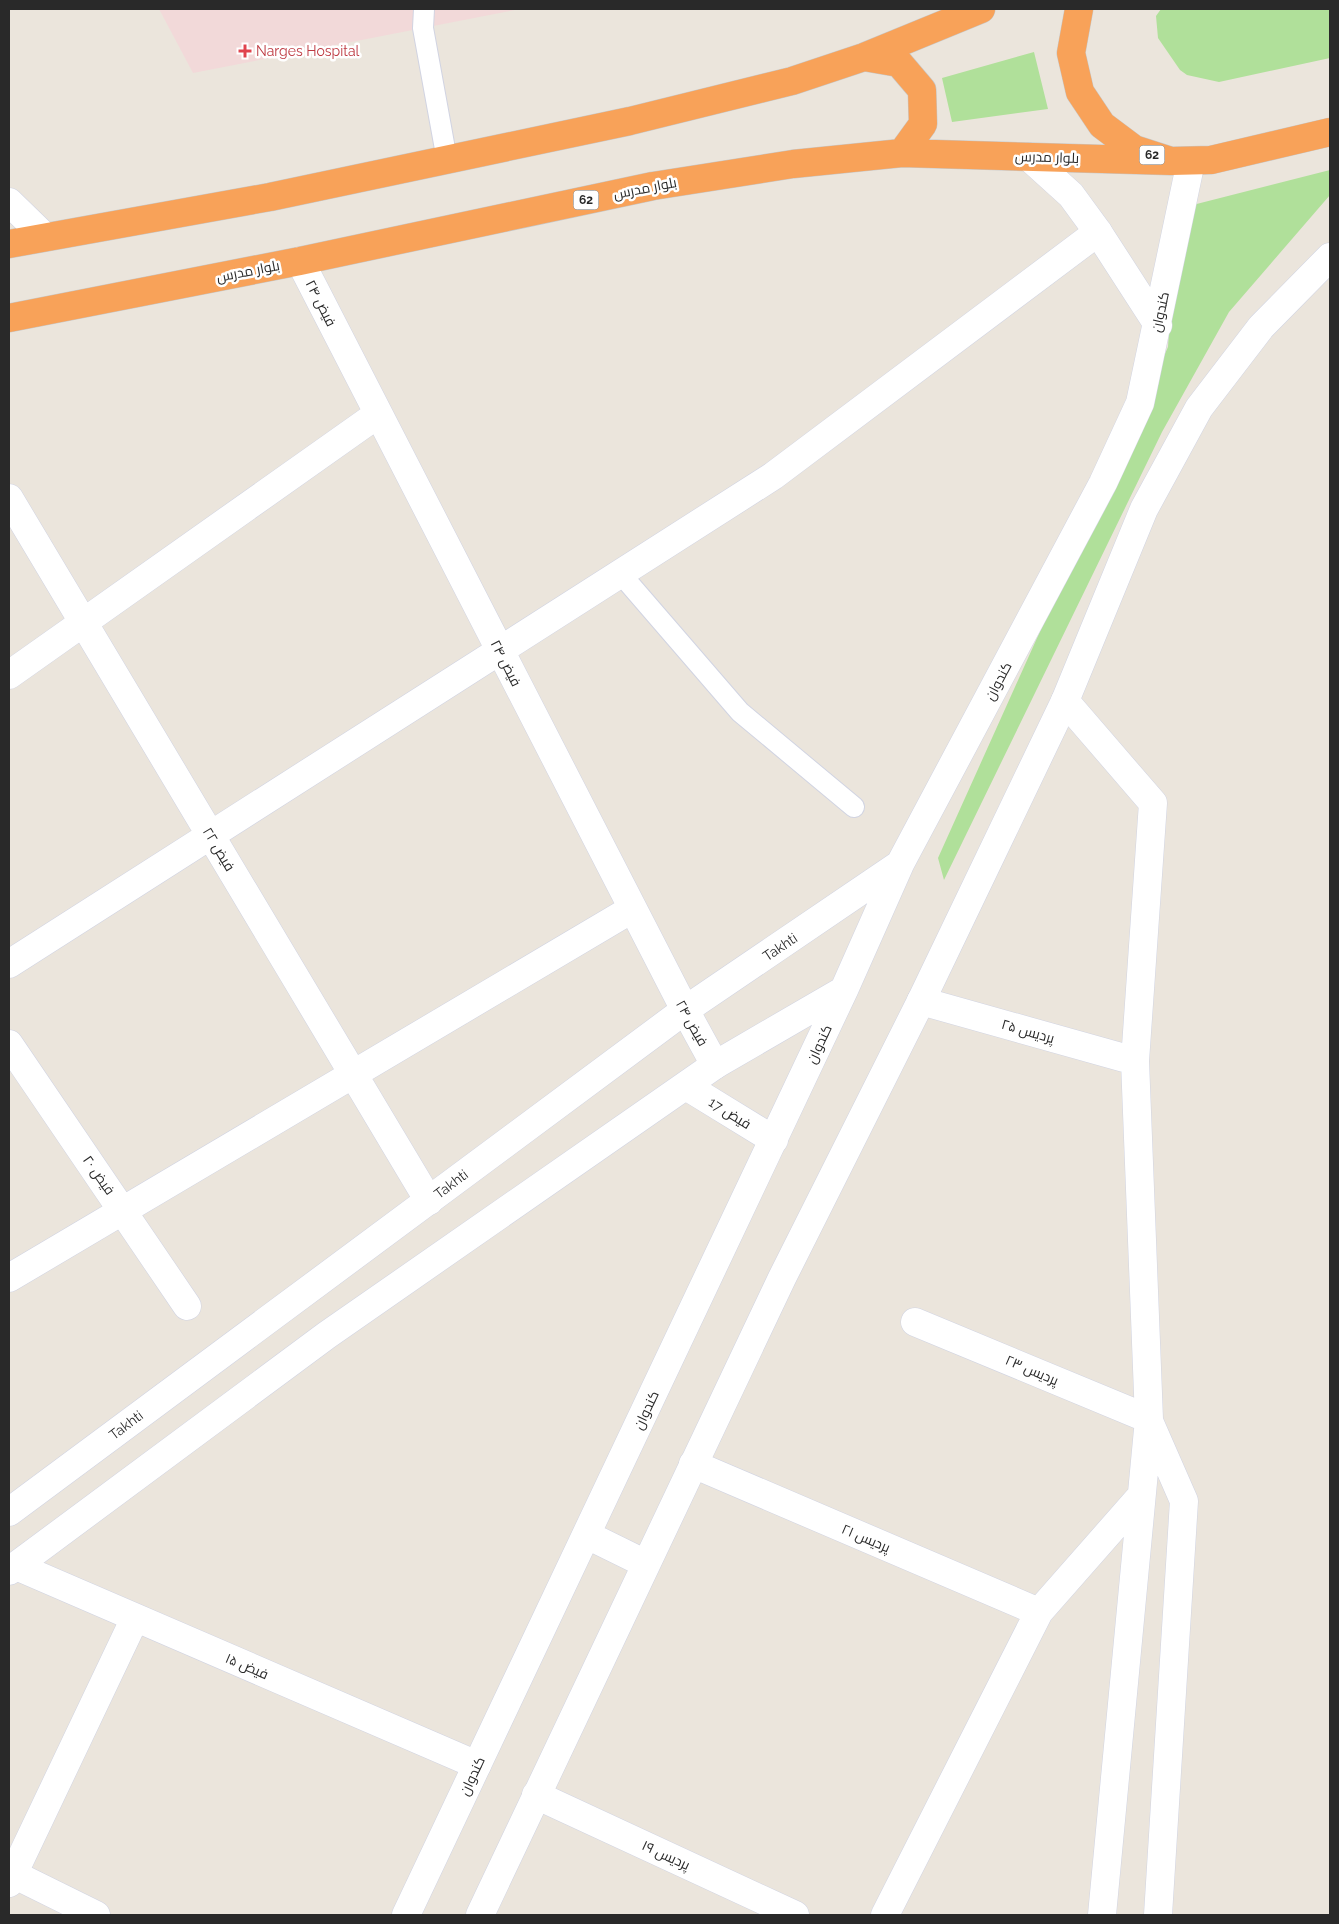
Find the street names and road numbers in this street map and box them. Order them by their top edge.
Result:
road number: 62 [1140,146,1164,164]
street label: بلوار مدرس [1015,148,1079,166]
street label: بلوار مدرس [612,174,678,202]
road number: 62 [574,190,598,210]
street label: بلوار مدرس [215,257,281,285]
street label: فیض ۲۴ [303,277,339,329]
street label: کندوان [1148,290,1172,334]
street label: فیض ۲۴ [488,637,524,689]
street label: کندوان [981,659,1015,703]
street label: فیض ۲۲ [200,824,238,874]
street label: Takhti [760,930,800,964]
street label: فیض ۲۴ [673,997,711,1049]
street label: پردیس ۲۵ [999,1016,1057,1048]
street label: کندوان [803,1022,835,1066]
street label: فیض 17 [706,1094,754,1132]
street label: فیض ۲۰ [80,1152,118,1198]
street label: Takhti [431,1166,471,1202]
street label: پردیس ۲۳ [1002,1352,1061,1390]
street label: کندوان [630,1388,662,1432]
street label: Takhti [106,1407,146,1443]
street label: پردیس ۲۱ [839,1521,893,1557]
street label: فیض ۱۵ [223,1650,271,1682]
street label: کندوان [456,1754,488,1798]
street label: پردیس ۱۹ [639,1837,693,1875]

